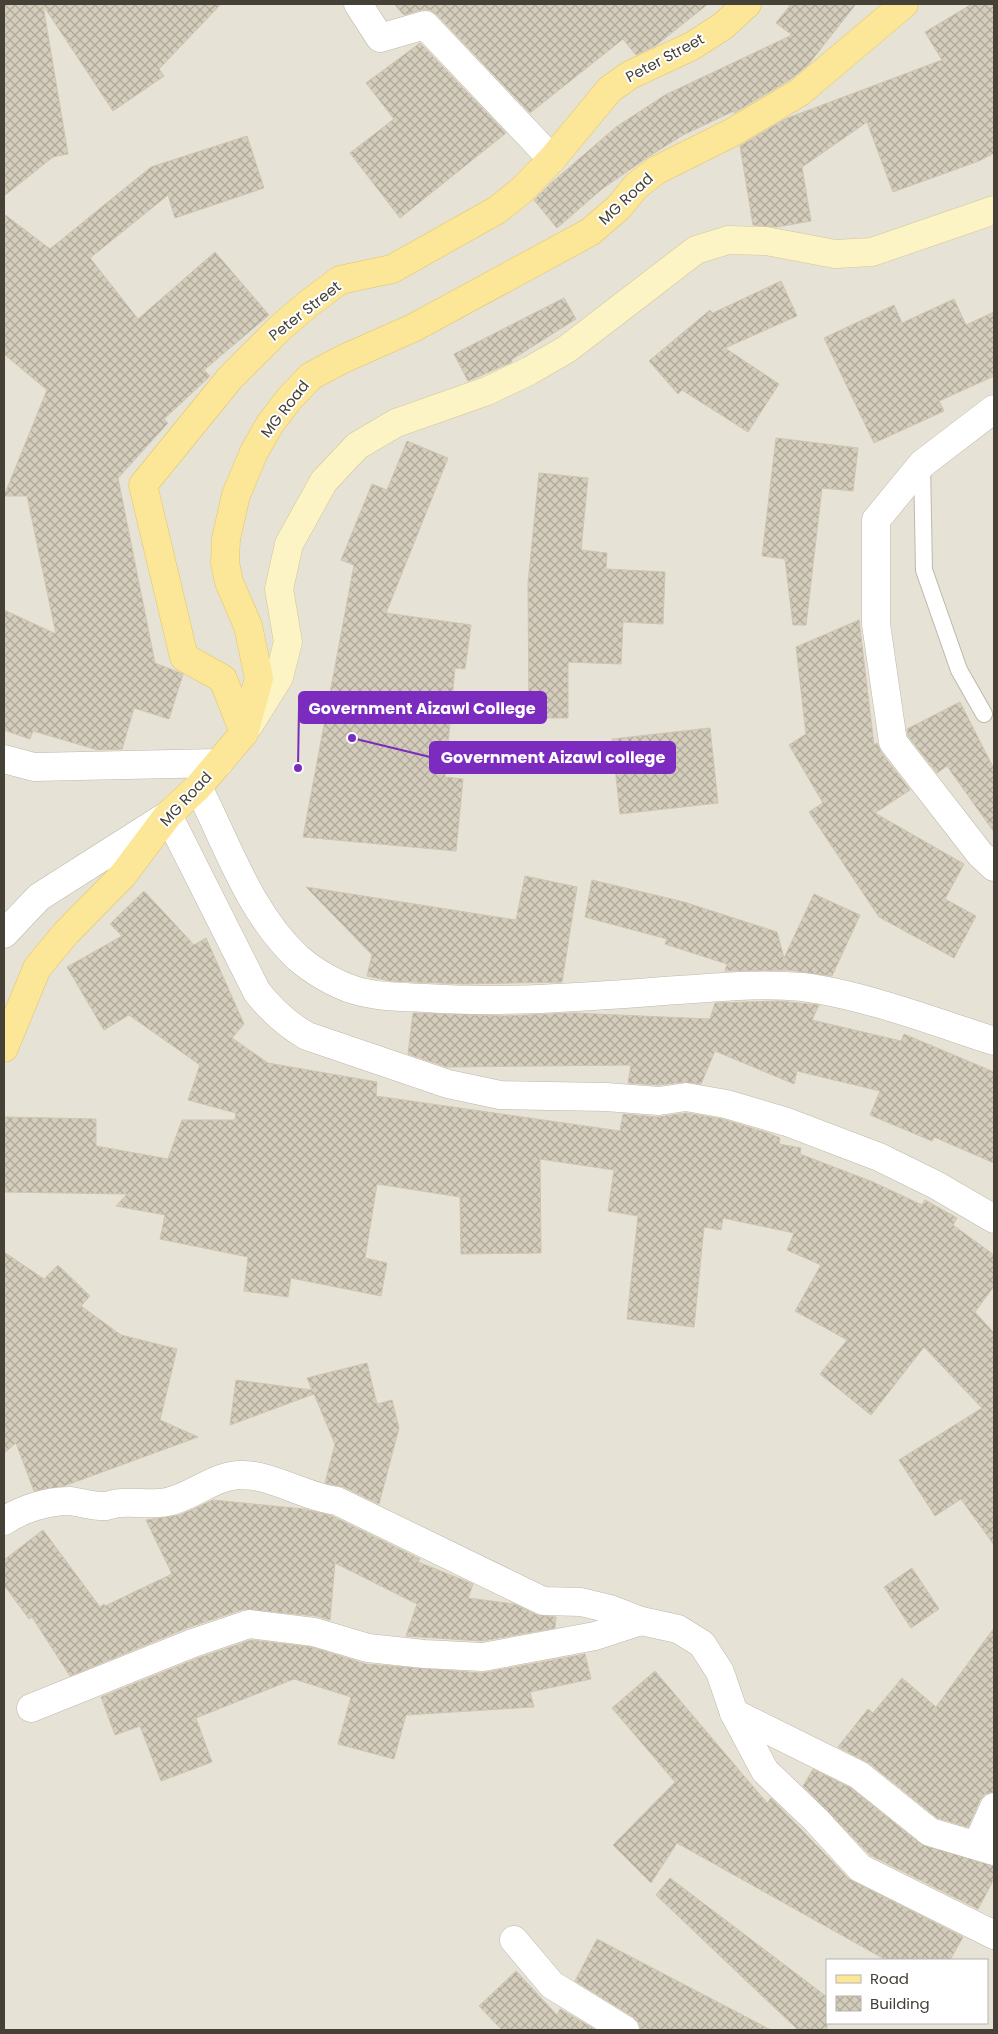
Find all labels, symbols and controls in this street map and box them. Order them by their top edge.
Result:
street label: Peter Street [622,28,708,87]
street label: MG Road [594,168,658,229]
street label: Peter Street [264,276,345,345]
street label: MG Road [256,376,314,442]
callout: Government Aizawl College [299,692,546,723]
text: Government Aizawl College [308,697,536,720]
callout: Government Aizawl college [430,742,675,773]
text: Government Aizawl college [441,746,665,769]
street label: MG Road [155,767,216,831]
legend [826,1959,988,2024]
text: Road [870,1968,909,1989]
text: Building [870,1993,930,2014]

